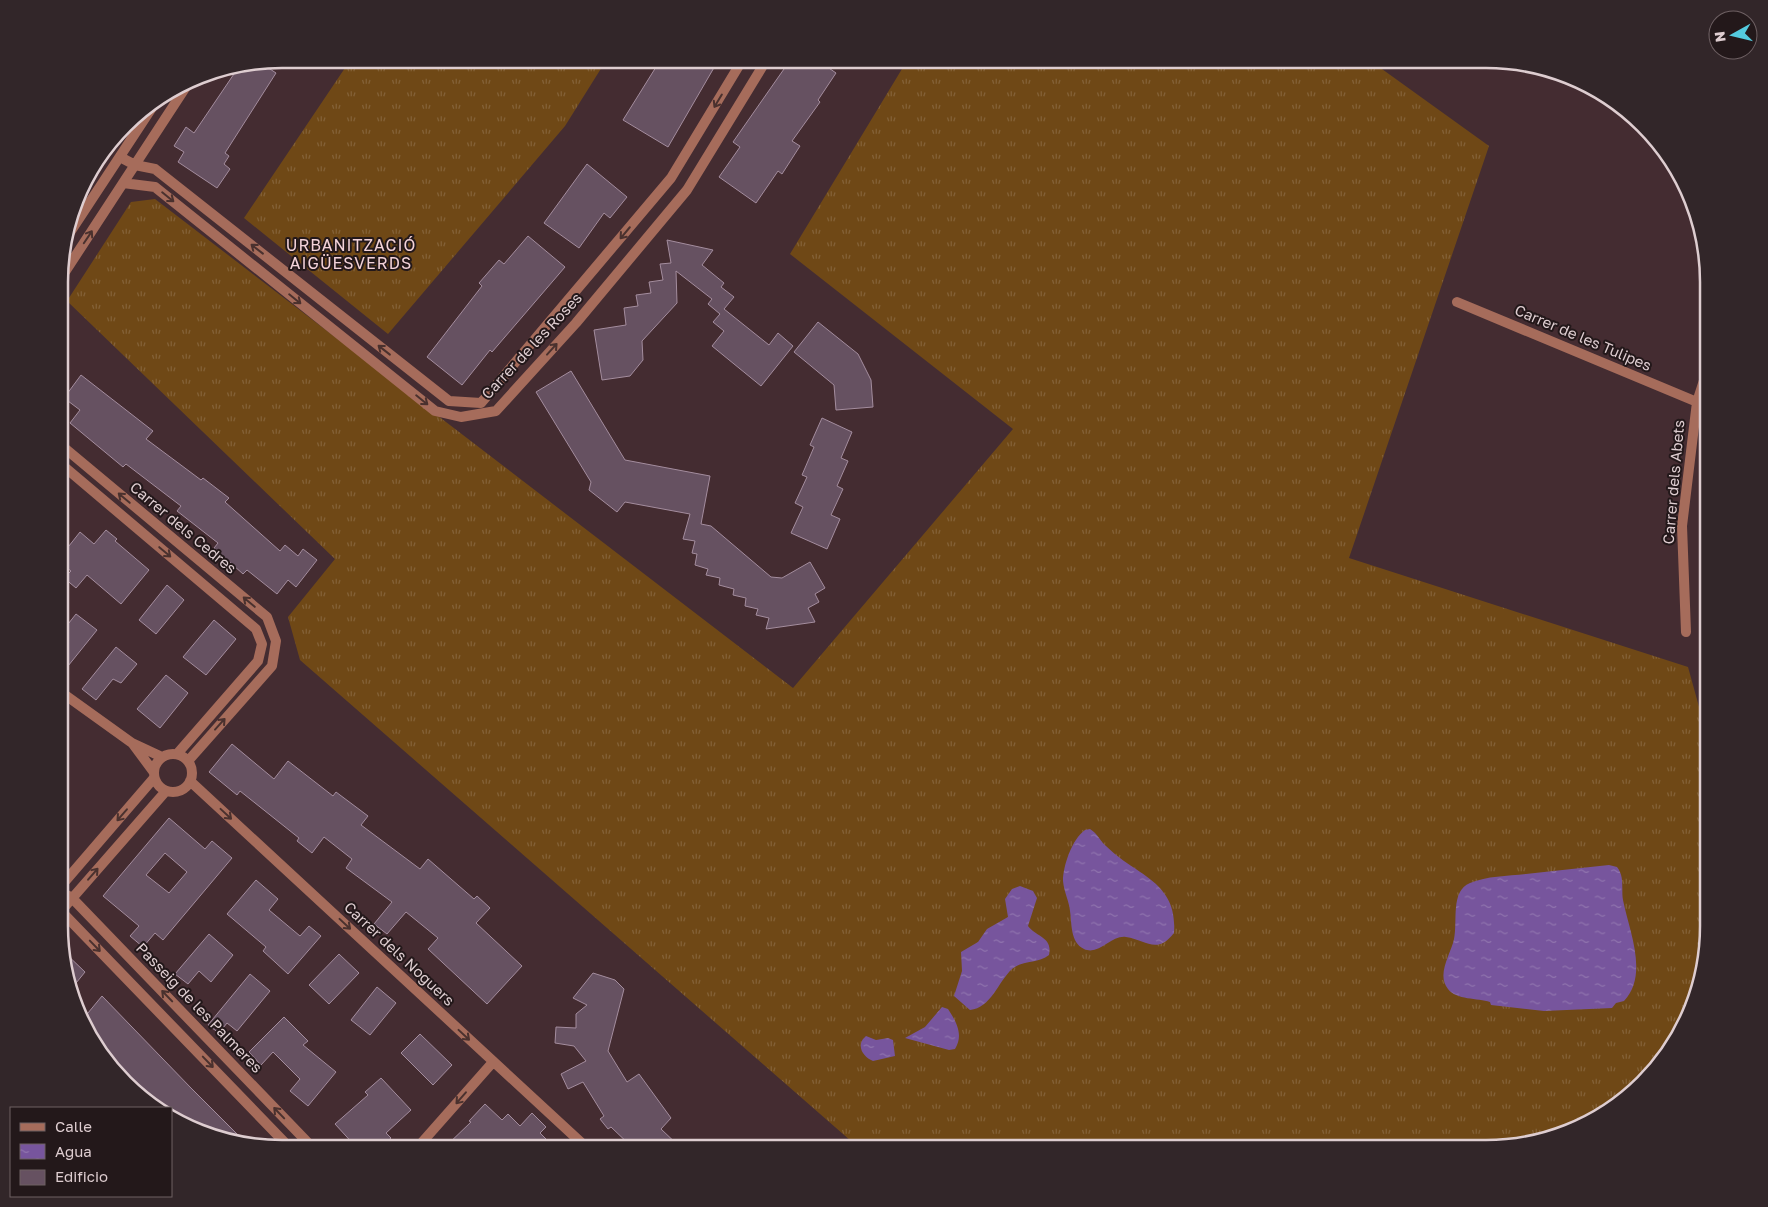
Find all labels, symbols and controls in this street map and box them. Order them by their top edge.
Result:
north arrow [1708,10,1758,60]
text: N [1710,30,1729,43]
one-way arrow [712,93,722,107]
one-way arrow [161,192,174,203]
one-way arrow [619,227,630,240]
one-way arrow [82,230,93,244]
district label: URBANITZACIÓ AIGÜESVERDS [286,235,416,273]
one-way arrow [250,244,263,255]
street label: Carrer de les Roses [477,288,585,402]
one-way arrow [288,293,301,304]
street label: Carrer de les Tulipes [1512,300,1655,374]
one-way arrow [546,343,558,356]
one-way arrow [378,344,391,355]
one-way arrow [415,395,428,406]
street label: Carrer dels Abets [1659,419,1687,545]
street label: Carrer dels Cedres [127,477,241,577]
one-way arrow [118,492,131,504]
one-way arrow [158,546,171,558]
one-way arrow [243,597,256,608]
one-way arrow [214,718,226,731]
one-way arrow [117,808,128,821]
one-way arrow [219,808,232,820]
one-way arrow [87,868,99,881]
street label: Carrer dels Noguers [341,898,459,1009]
one-way arrow [339,918,351,930]
one-way arrow [88,939,100,951]
street label: Passeig de les Palmeres [133,939,267,1076]
one-way arrow [160,990,173,1002]
one-way arrow [458,1029,471,1041]
one-way arrow [202,1056,214,1069]
one-way arrow [455,1092,467,1105]
legend [10,1107,172,1197]
one-way arrow [274,1107,286,1119]
text: Calle [55,1117,92,1135]
text: Agua [55,1142,92,1160]
text: Edificio [55,1167,108,1185]

